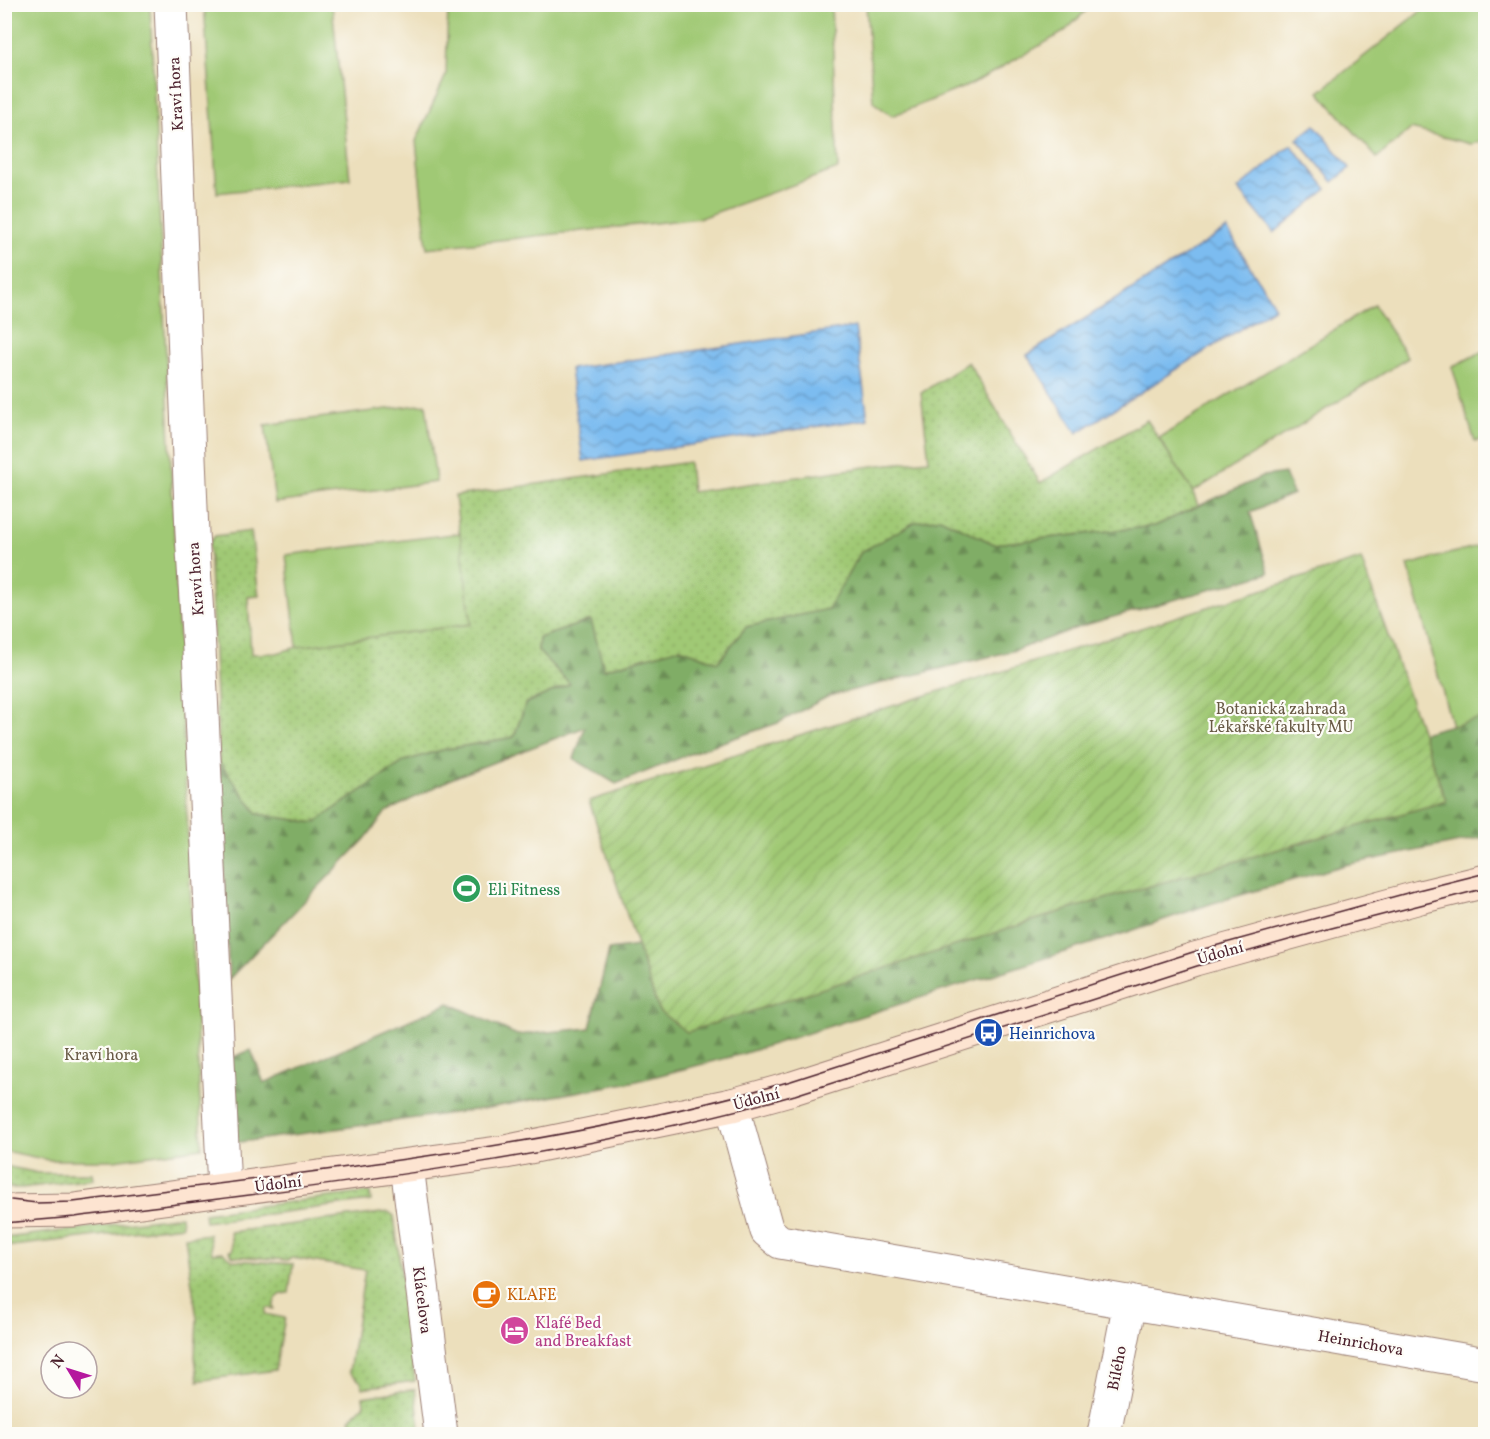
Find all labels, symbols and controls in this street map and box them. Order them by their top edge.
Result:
street label: Kraví hora [164,56,190,132]
street label: Kraví hora [183,541,211,617]
park label: Botanická zahrada Lékařské fakulty MU [1209,699,1354,739]
sports icon: Eli Fitness [451,873,483,905]
place label: Eli Fitness [488,880,560,902]
street label: Údolní [1195,937,1247,971]
bus stop icon: Heinrichova [972,1017,1004,1049]
place label: Heinrichova [1009,1024,1096,1046]
park label: Kraví hora [64,1045,138,1067]
street label: Údolní [731,1083,782,1117]
street label: Údolní [253,1171,303,1199]
street label: Klácelova [406,1265,436,1335]
cafe icon: KLAFE [470,1278,502,1310]
place label: KLAFE [507,1285,557,1307]
place label: Klafé Bed and Breakfast [535,1313,632,1353]
hotel icon: Klafé Bed and Breakfast [498,1315,530,1347]
street label: Heinrichova [1316,1326,1405,1362]
north arrow [39,1340,99,1400]
street label: Bílého [1103,1344,1133,1393]
text: N [47,1350,71,1373]

